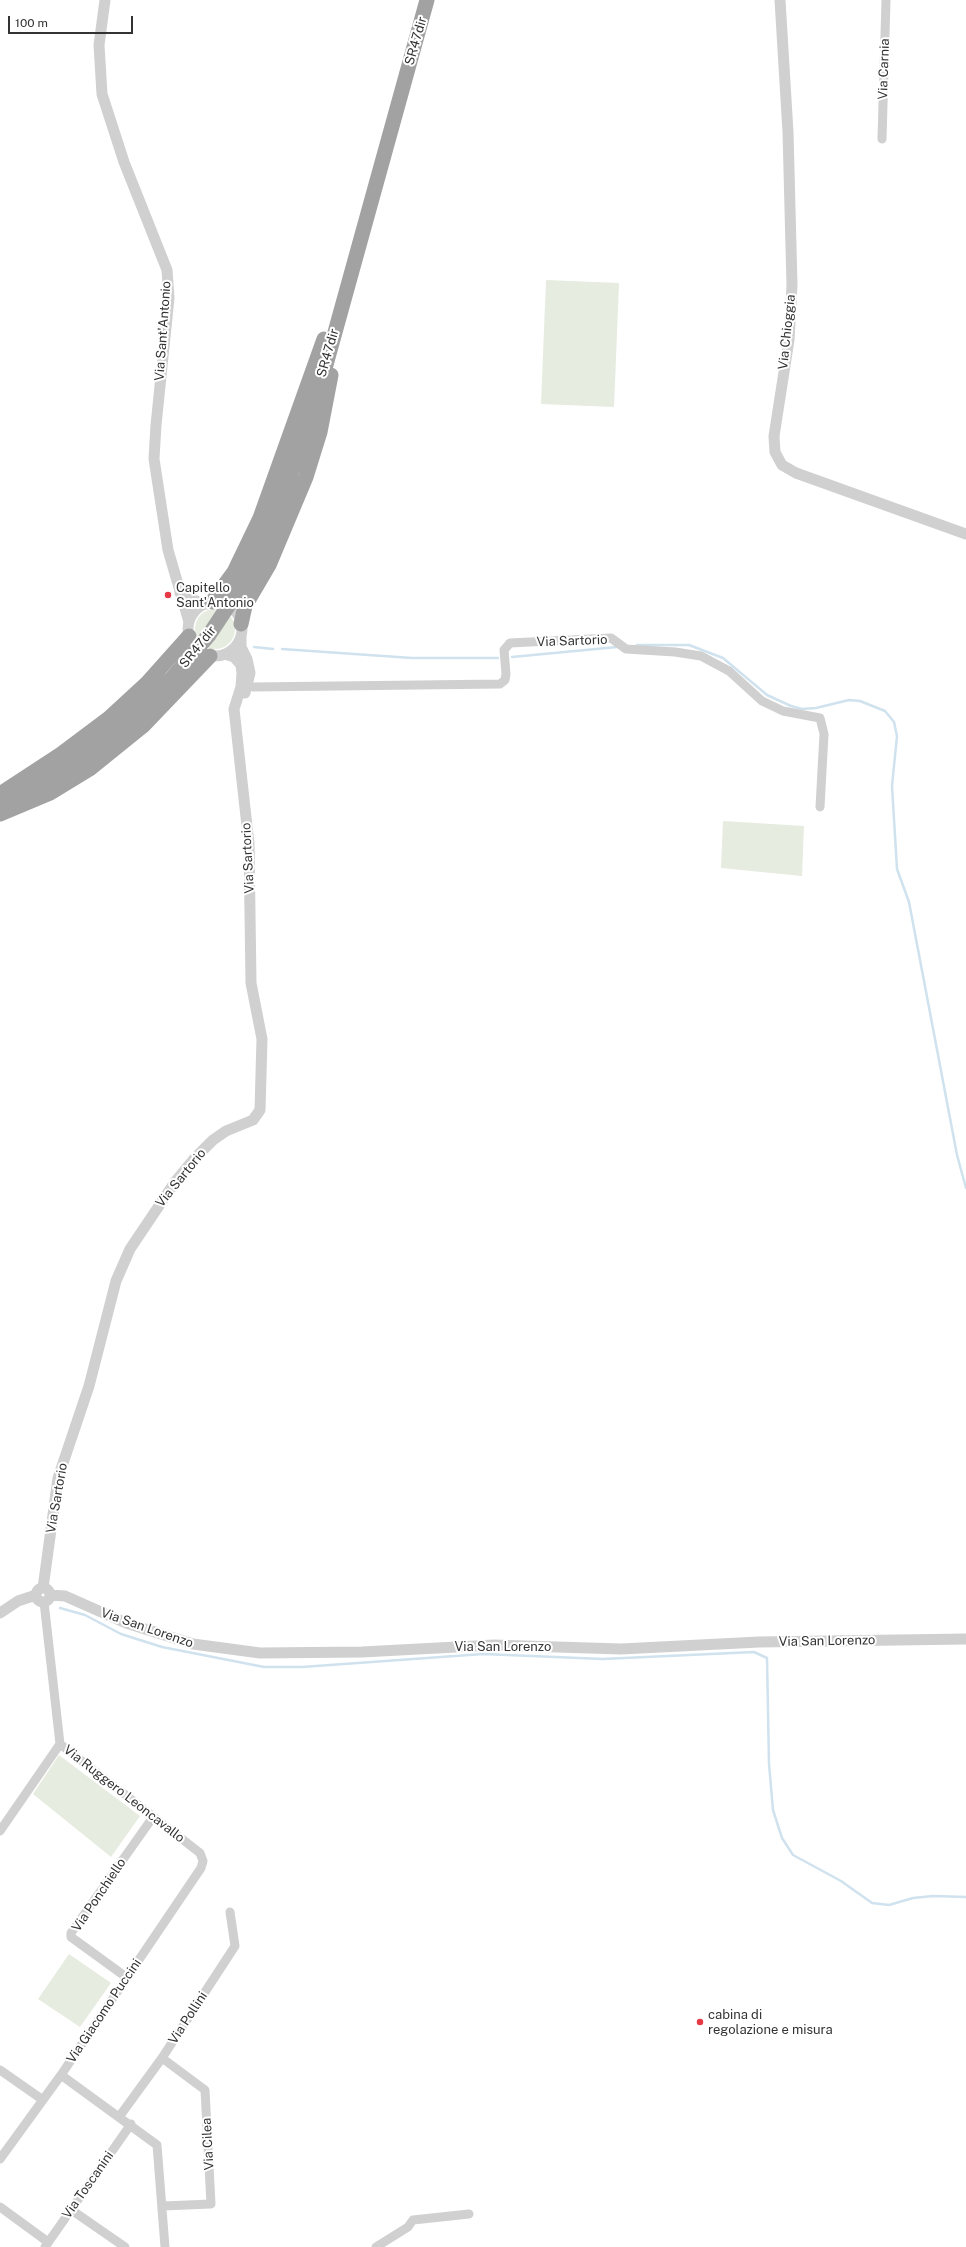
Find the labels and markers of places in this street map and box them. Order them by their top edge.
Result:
place label: Capitello Sant'Antonio [176,580,254,611]
marker: Capitello Sant'Antonio [163,590,173,600]
place label: cabina di regolazione e misura [708,2007,833,2038]
marker: cabina di regolazione e misura [695,2017,705,2027]

